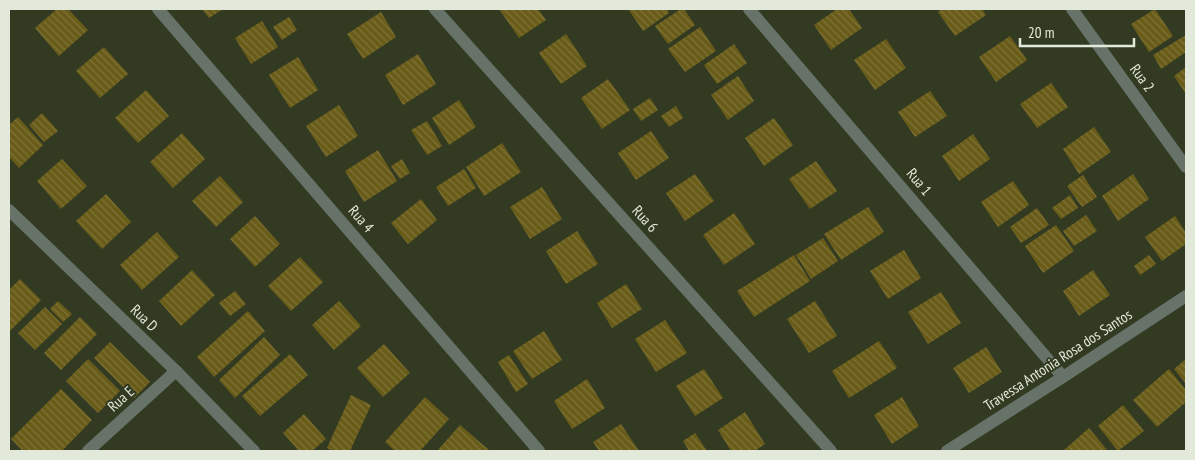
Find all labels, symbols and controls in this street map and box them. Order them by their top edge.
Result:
scale bar [1020,15,1134,47]
text: 20 m [1028,23,1054,42]
street label: Rua 2 [1126,60,1159,95]
street label: Rua 1 [903,164,936,199]
street label: Rua 4 [344,201,378,236]
street label: Rua 6 [628,201,663,236]
street label: Rua D [127,300,162,335]
street label: Travessa Antonia Rosa dos Santos [980,305,1135,415]
street label: Rua E [103,382,138,416]

